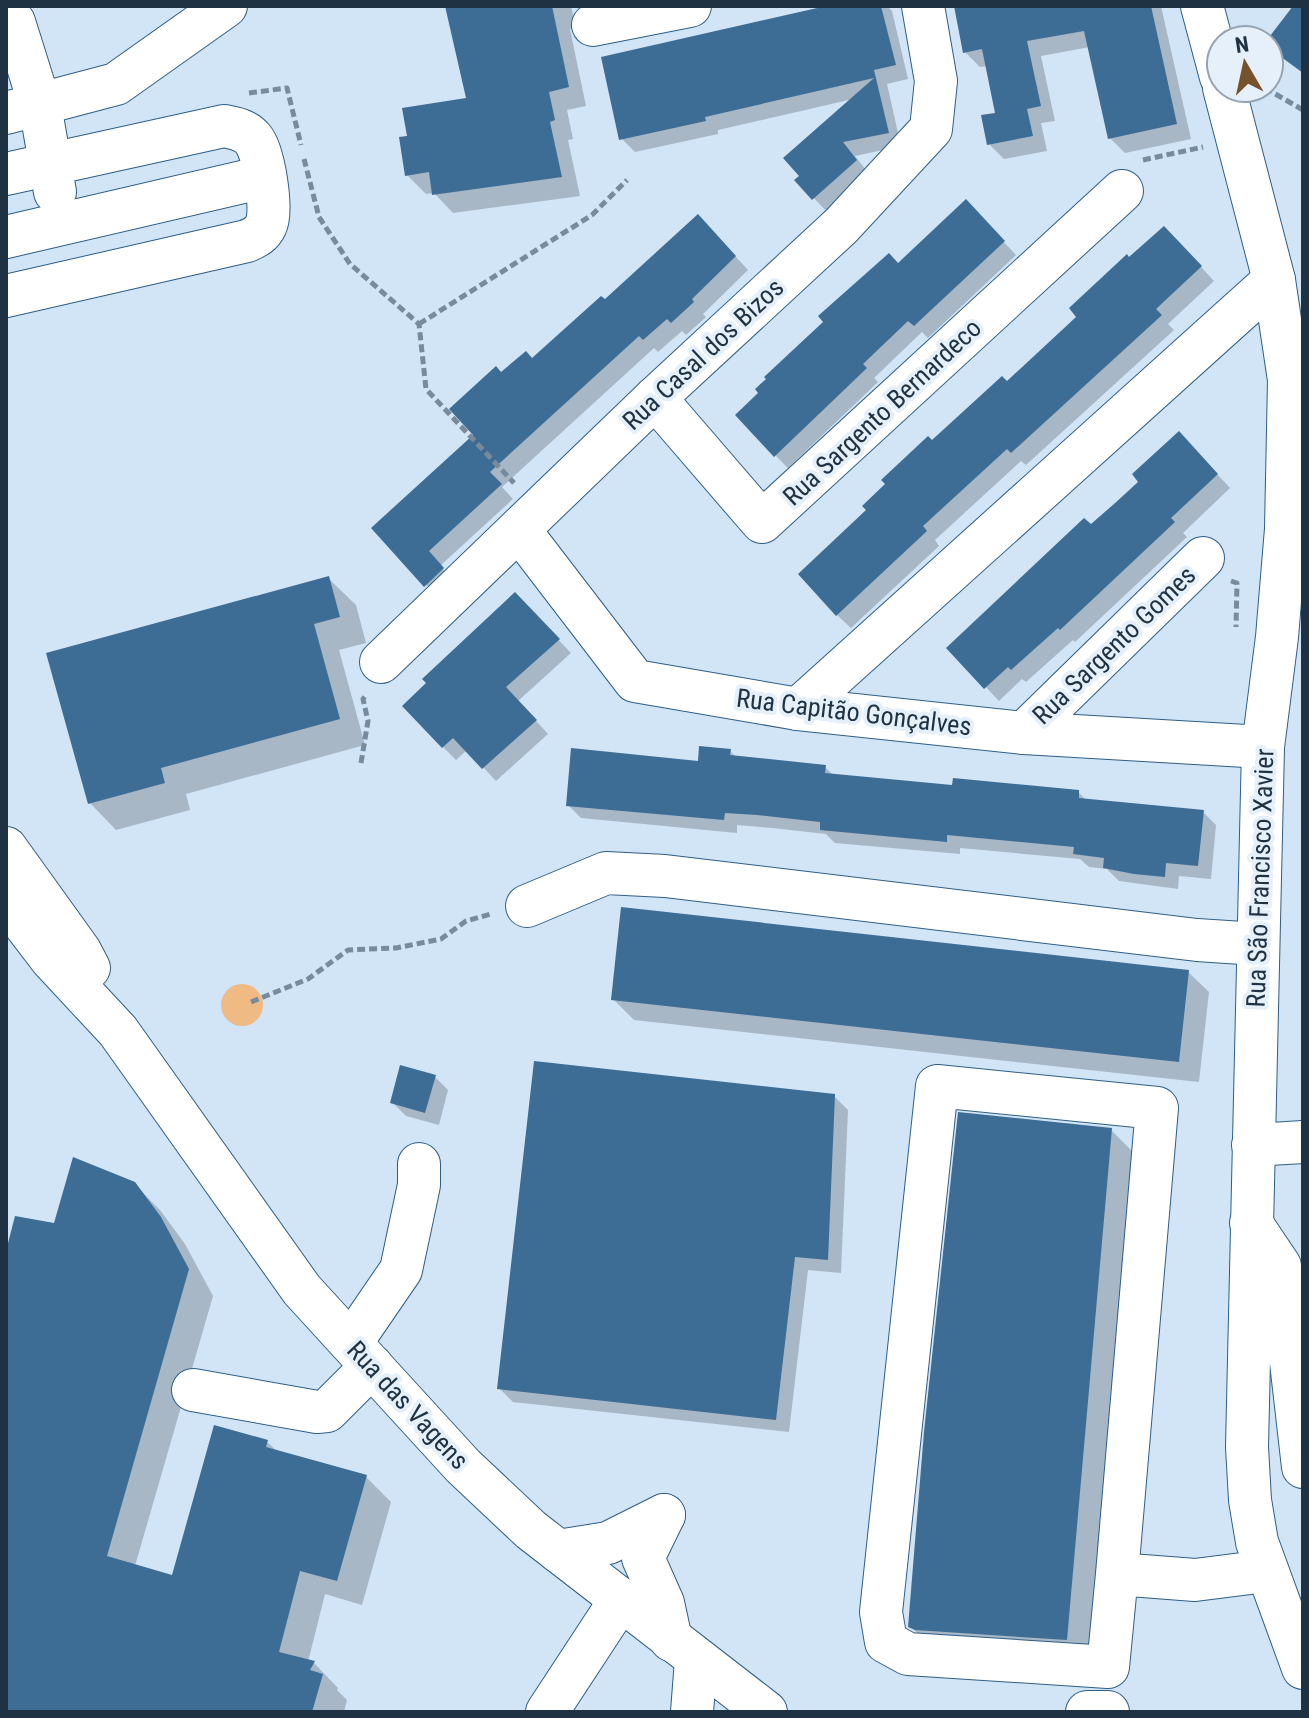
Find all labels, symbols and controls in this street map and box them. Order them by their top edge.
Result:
north arrow [1205,24,1285,104]
text: N [1233,31,1251,58]
street label: Rua Casal dos Bizos [617,272,789,436]
street label: Rua Sargento Bernardeco [777,312,987,512]
street label: Rua Sargento Gomes [1026,560,1202,730]
street label: Rua Capitão Gonçalves [735,683,973,741]
street label: Rua São Francisco Xavier [1240,748,1280,1008]
street label: Rua das Vagens [341,1335,475,1475]

